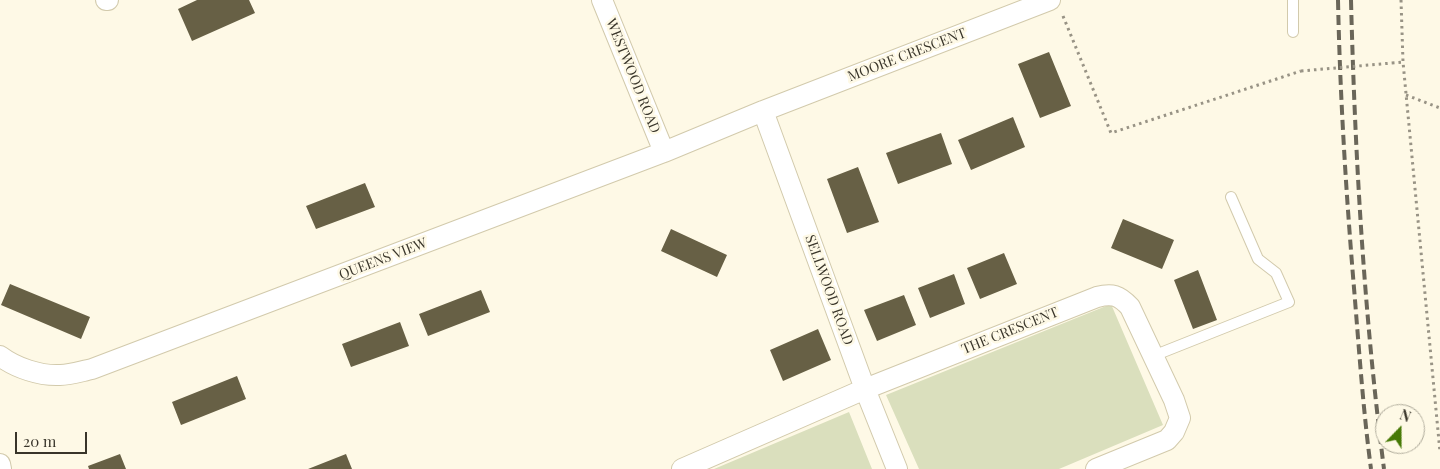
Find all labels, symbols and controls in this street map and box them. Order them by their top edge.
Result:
street label: WESTWOOD ROAD [602,16,664,136]
street label: MOORE CRESCENT [845,25,969,85]
street label: SELLWOOD ROAD [801,233,857,347]
street label: QUEENS VIEW [337,235,429,283]
street label: THE CRESCENT [959,304,1061,358]
north arrow [1375,404,1425,454]
text: N [1397,405,1414,426]
scale bar [18,422,90,454]
text: 20 m [23,431,56,451]

